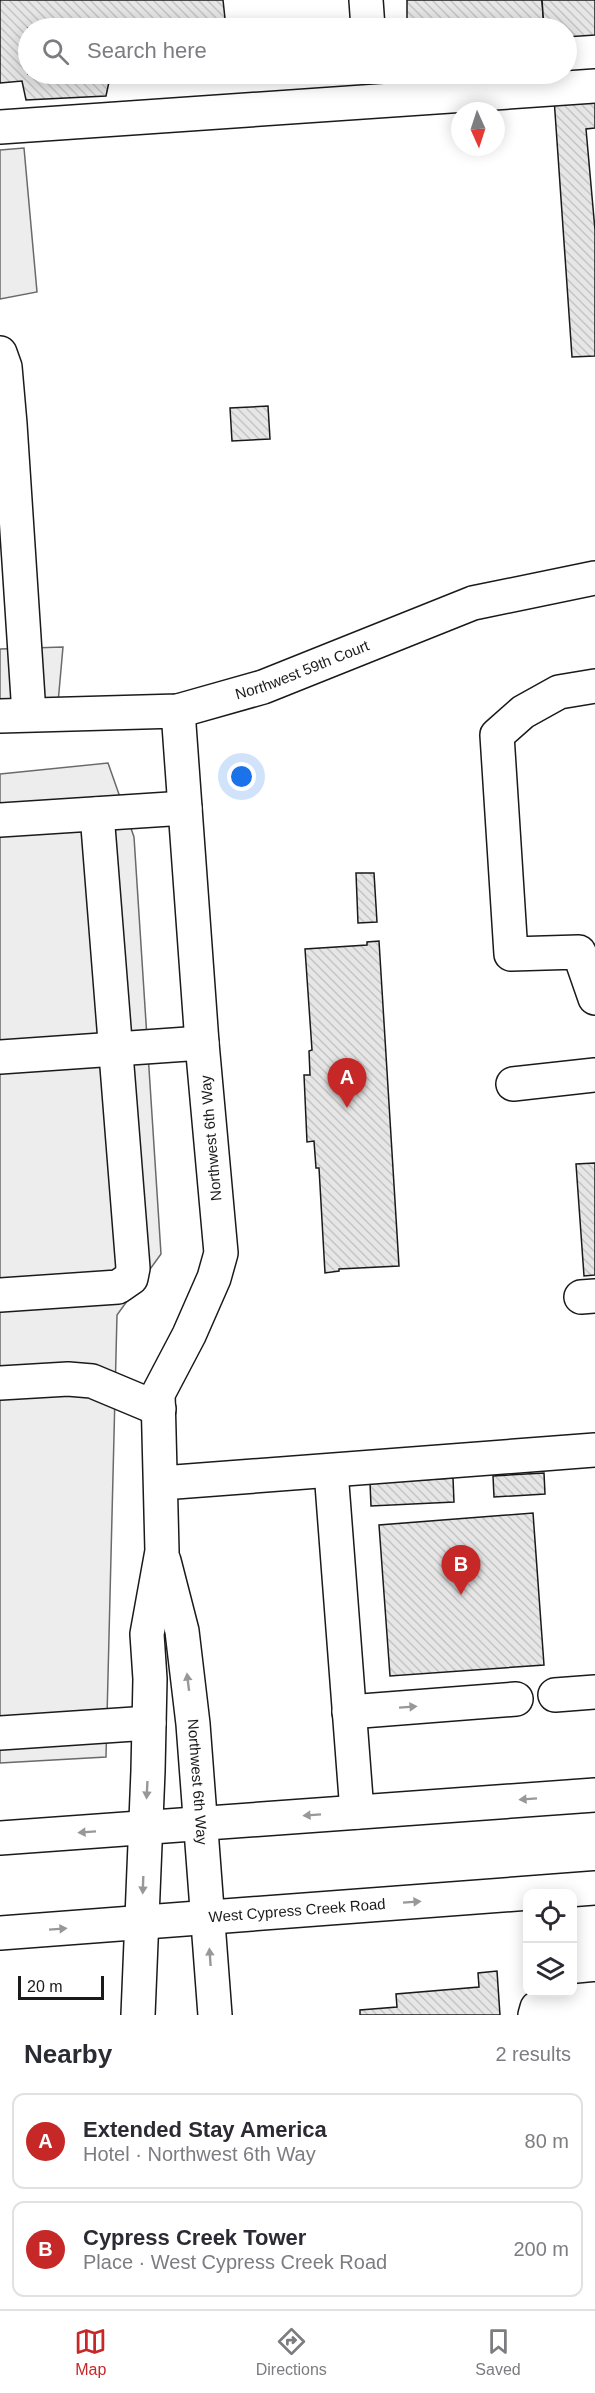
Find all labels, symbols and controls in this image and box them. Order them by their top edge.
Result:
search box [18,18,577,84]
icon: search [39,35,72,68]
text: Search here [87,38,207,63]
north arrow [451,102,505,156]
street label: Northwest 59th Court [233,636,372,702]
your location [227,762,256,791]
pin: A [328,1058,366,1108]
street label: Northwest 6th Way [196,1074,224,1202]
pin: B [442,1546,480,1595]
one-way arrow [183,1672,193,1691]
one-way arrow [398,1702,417,1712]
street label: Northwest 6th Way [185,1718,211,1846]
one-way arrow [143,1781,152,1800]
one-way arrow [518,1795,537,1804]
one-way arrow [303,1810,322,1820]
one-way arrow [78,1827,97,1836]
one-way arrow [139,1876,148,1895]
map controls [523,1889,577,1997]
button: locate [523,1889,577,1943]
street label: West Cypress Creek Road [208,1895,386,1925]
one-way arrow [403,1897,422,1906]
one-way arrow [49,1924,68,1934]
button: layers [523,1943,577,1997]
one-way arrow [205,1947,215,1966]
scale bar [18,1973,104,2000]
text: 20 m [27,1978,63,1995]
text: Nearby [24,2039,112,2069]
text: 2 results [495,2043,571,2065]
text: Extended Stay America [83,2117,327,2142]
text: A [38,2130,53,2152]
text: 80 m [525,2130,569,2152]
text: Hotel · Northwest 6th Way [83,2143,316,2165]
text: Cypress Creek Tower [83,2225,306,2250]
text: B [38,2238,53,2260]
text: 200 m [513,2238,569,2260]
text: Place · West Cypress Creek Road [83,2251,387,2273]
tab: Map [74,2325,107,2379]
tab: Directions [256,2325,327,2379]
tab: Saved [475,2325,521,2379]

